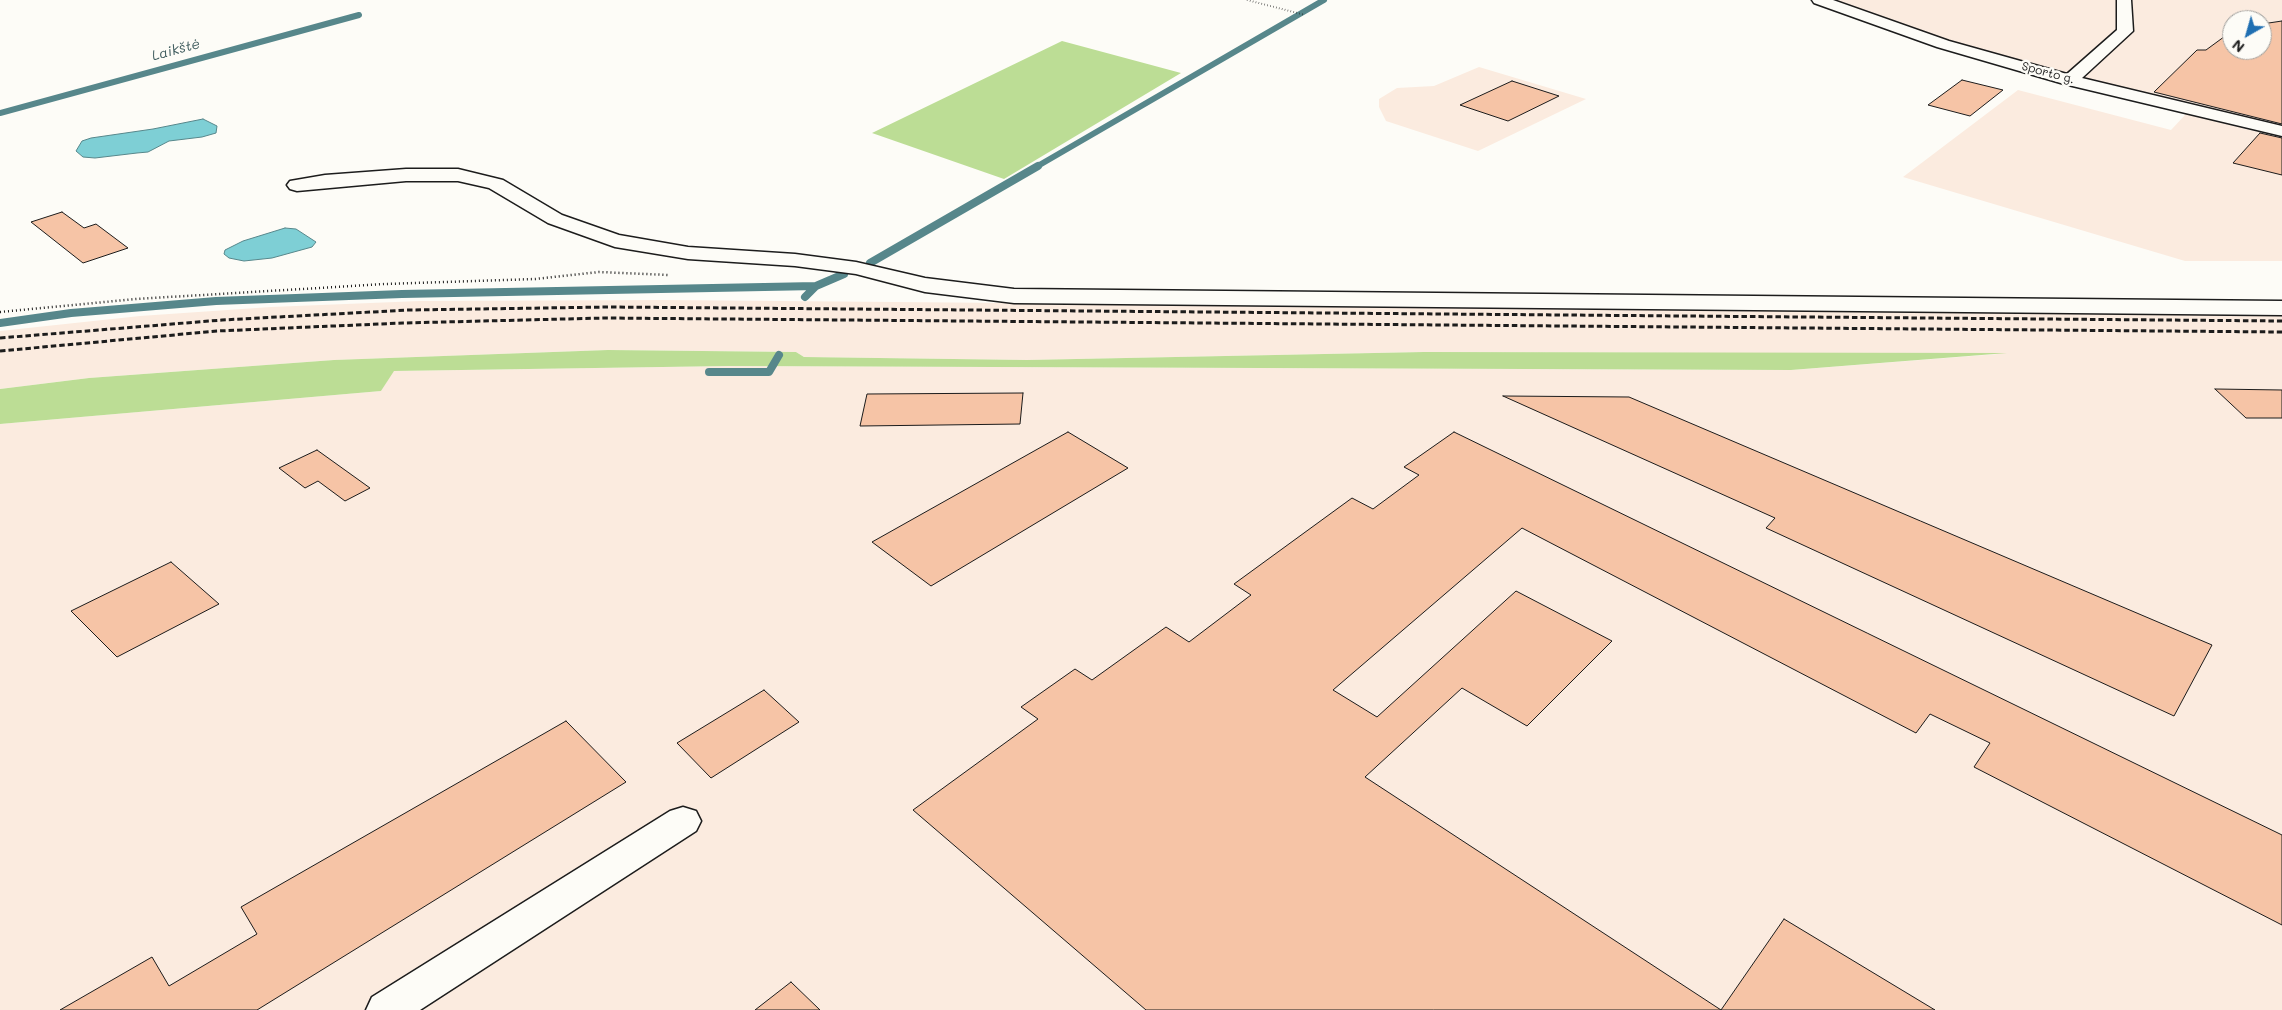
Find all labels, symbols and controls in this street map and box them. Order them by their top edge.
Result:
north arrow [2222,10,2272,60]
water label: Laikštė [150,35,202,65]
text: N [2228,36,2248,57]
street label: Sporto g. [2020,59,2076,87]

